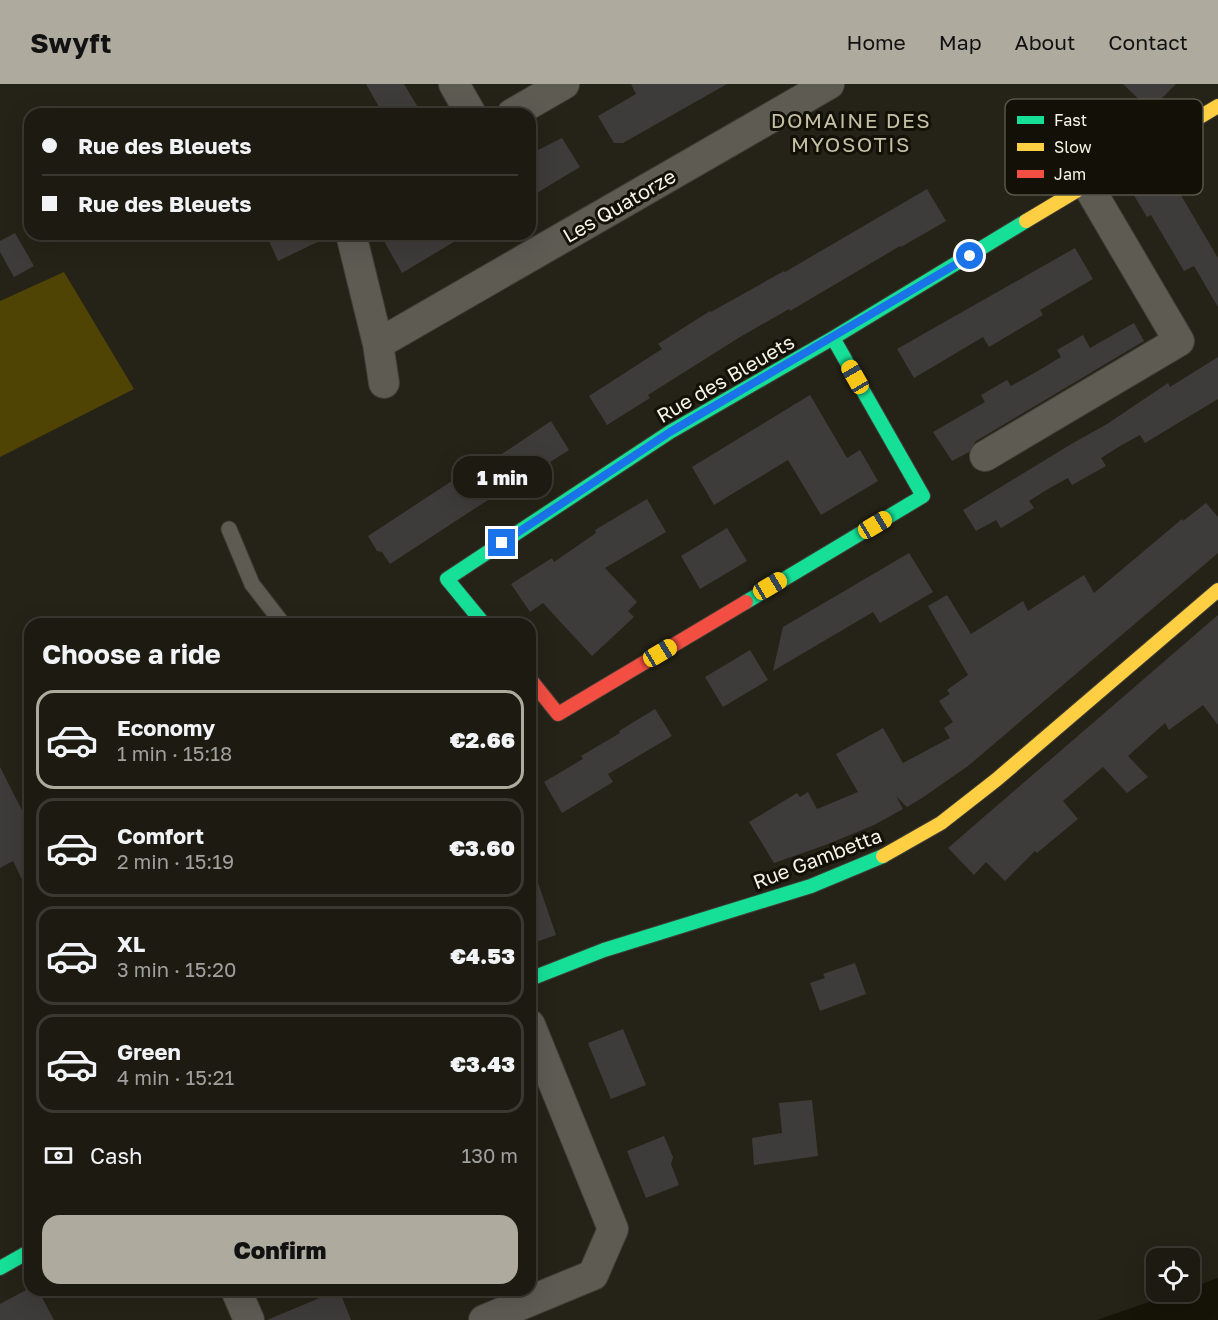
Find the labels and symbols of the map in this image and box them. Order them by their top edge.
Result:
legend [1005,99,1203,195]
district label: DOMAINE DES MYOSOTIS [771,107,931,157]
text: Fast [1054,110,1087,130]
text: Slow [1054,137,1092,157]
street label: Les Quatorze [558,163,680,247]
text: Jam [1054,164,1086,184]
route start [956,242,983,269]
street label: Rue des Bleuets [652,329,798,427]
car [838,357,872,397]
callout: 1 min [452,456,552,498]
car [855,508,895,542]
route end [488,529,515,556]
car [750,569,790,603]
car [640,636,680,670]
street label: Rue Gambetta [749,822,885,894]

